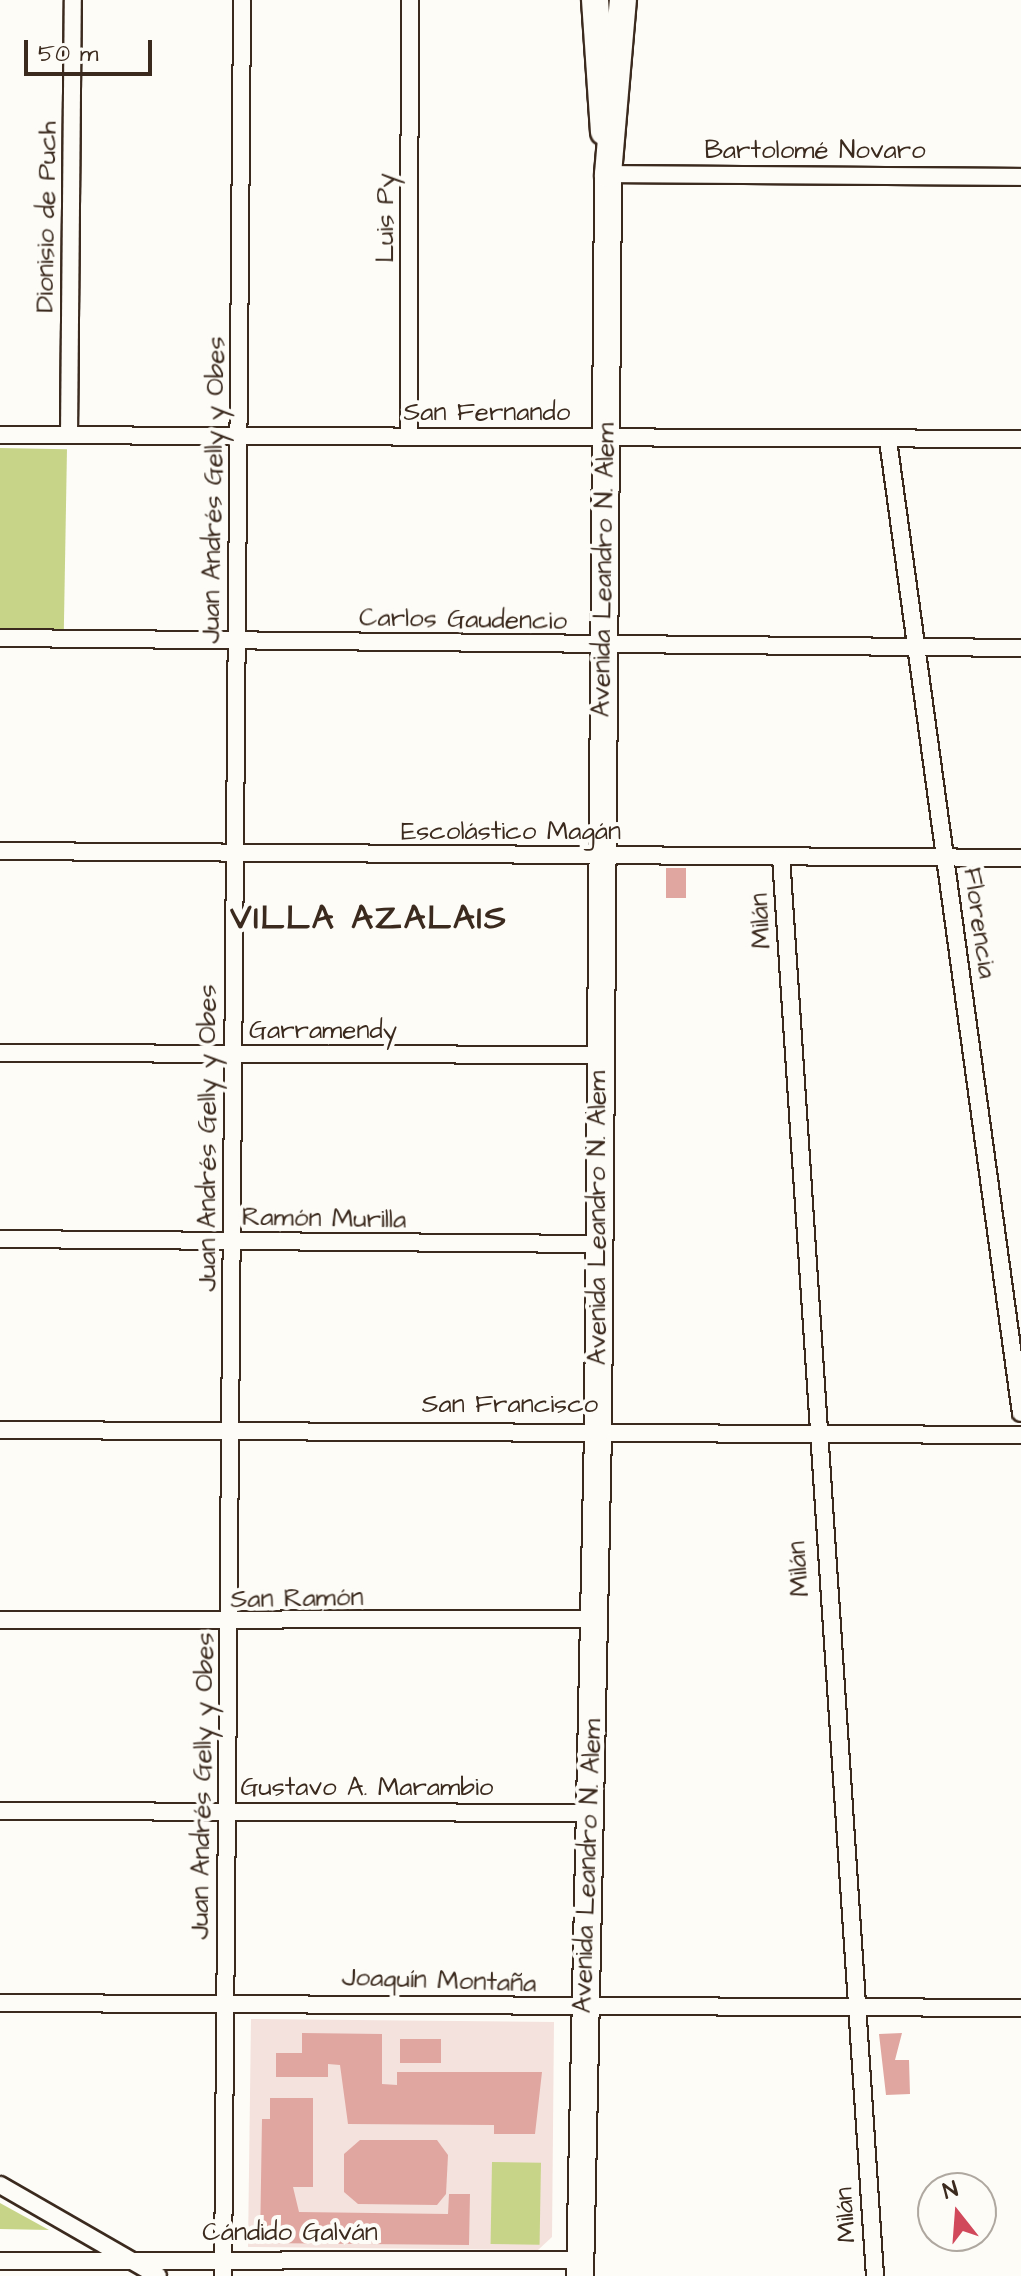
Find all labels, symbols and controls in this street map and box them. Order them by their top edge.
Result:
scale bar [28,24,156,74]
text: 50 m [38,37,98,71]
street label: Dionisio de Puch [30,121,64,313]
street label: Bartolomé Novaro [704,135,926,167]
street label: Luis Py [370,173,402,263]
street label: Juan Andrés Gelly y Obes [196,336,232,644]
street label: San Fernando [404,397,570,429]
street label: Avenida Leandro N. Alem [586,422,622,718]
street label: Carlos Gaudencio [359,603,567,637]
street label: Escolástico Magán [401,816,621,848]
street label: Florencia [956,866,1002,980]
street label: Milán [744,892,778,950]
district label: VILLA AZALAIS [230,899,508,939]
street label: Juan Andrés Gelly y Obes [192,984,224,1292]
street label: Garramendy [249,1015,397,1047]
street label: Avenida Leandro N. Alem [582,1071,614,1365]
street label: Ramón Murilla [242,1202,406,1236]
street label: San Francisco [422,1389,598,1421]
street label: Milán [781,1540,817,1598]
street label: San Ramón [230,1582,364,1616]
street label: Juan Andrés Gelly y Obes [185,1632,221,1940]
street label: Avenida Leandro N. Alem [567,1718,609,2014]
street label: Gustavo A. Marambio [241,1772,493,1804]
street label: Joaquín Montaña [341,1962,537,2000]
north arrow [917,2172,997,2252]
text: N [939,2174,962,2207]
street label: Milán [828,2186,864,2244]
street label: Cándido Galván [202,2217,378,2249]

